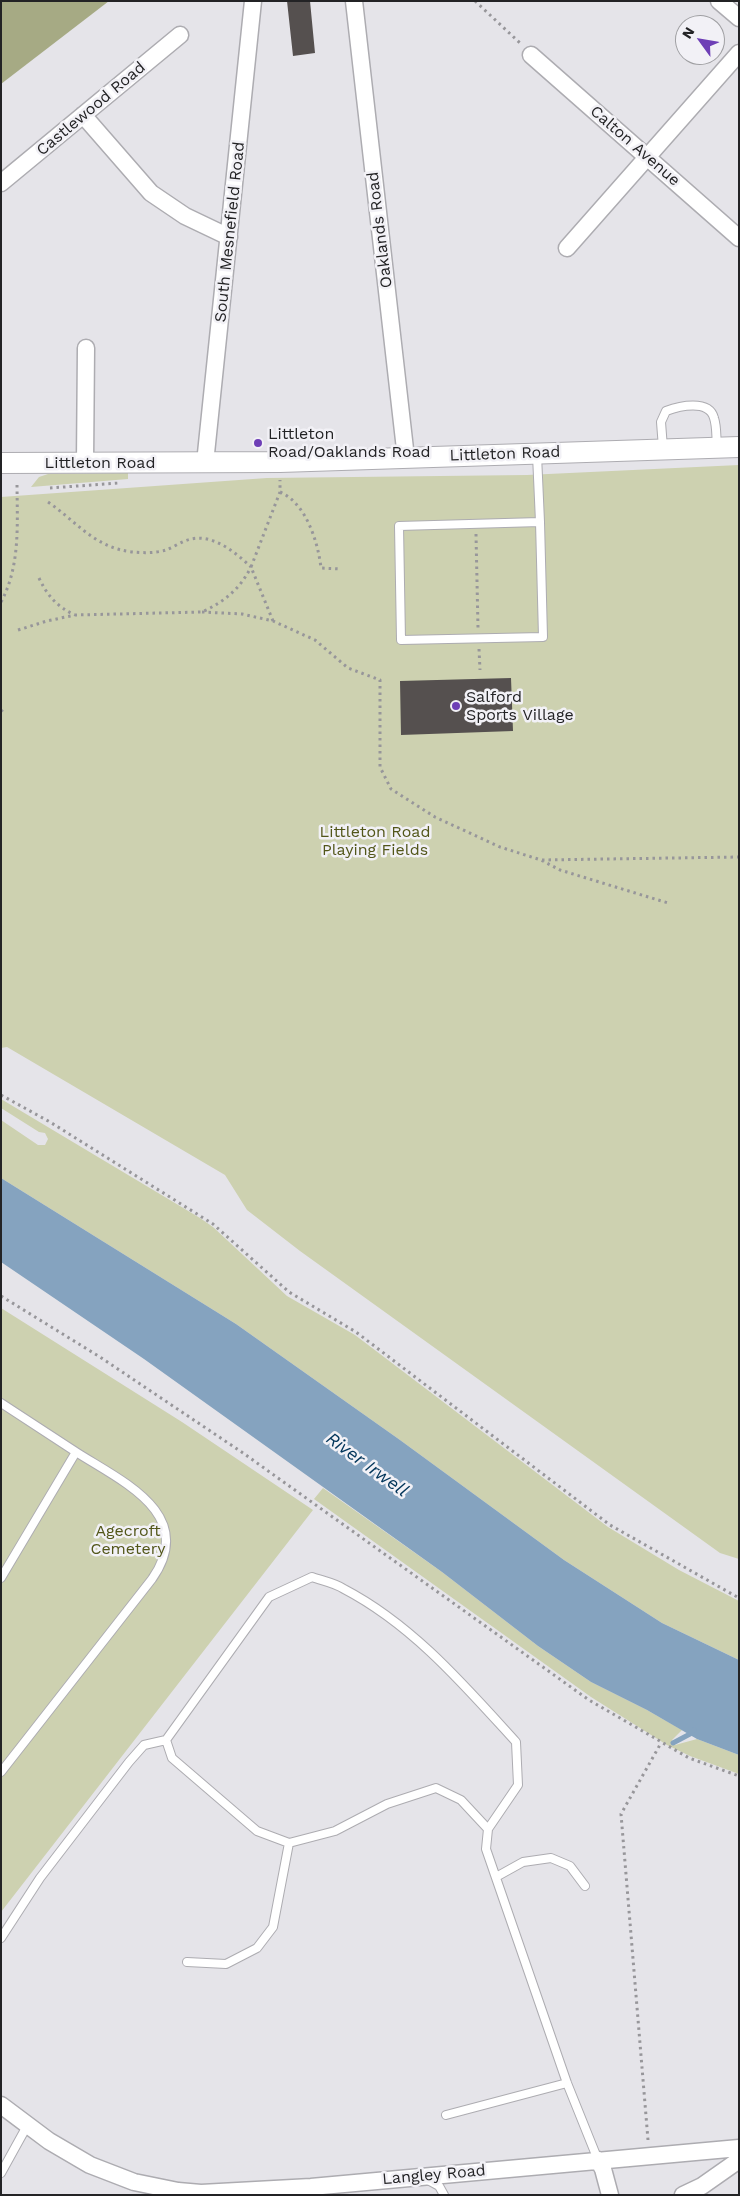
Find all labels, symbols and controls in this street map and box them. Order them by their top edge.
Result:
north arrow [675,15,725,65]
text: N [679,24,698,41]
street label: Castlewood Road [33,58,149,160]
street label: Calton Avenue [586,102,684,190]
street label: South Mesnefield Road [211,141,249,323]
street label: Oaklands Road [363,171,397,289]
place label: Littleton Road/Oaklands Road [268,424,431,462]
marker: Littleton Road/Oaklands Road [252,437,264,449]
street label: Littleton Road [449,442,561,466]
street label: Littleton Road [45,453,155,473]
place label: Salford Sports Village [466,687,574,725]
marker: Salford Sports Village [450,700,462,712]
park label: Littleton Road Playing Fields [320,822,430,860]
water label: River Irwell [322,1428,412,1502]
park label: Agecroft Cemetery [90,1521,166,1559]
street label: Langley Road [382,2161,486,2189]

